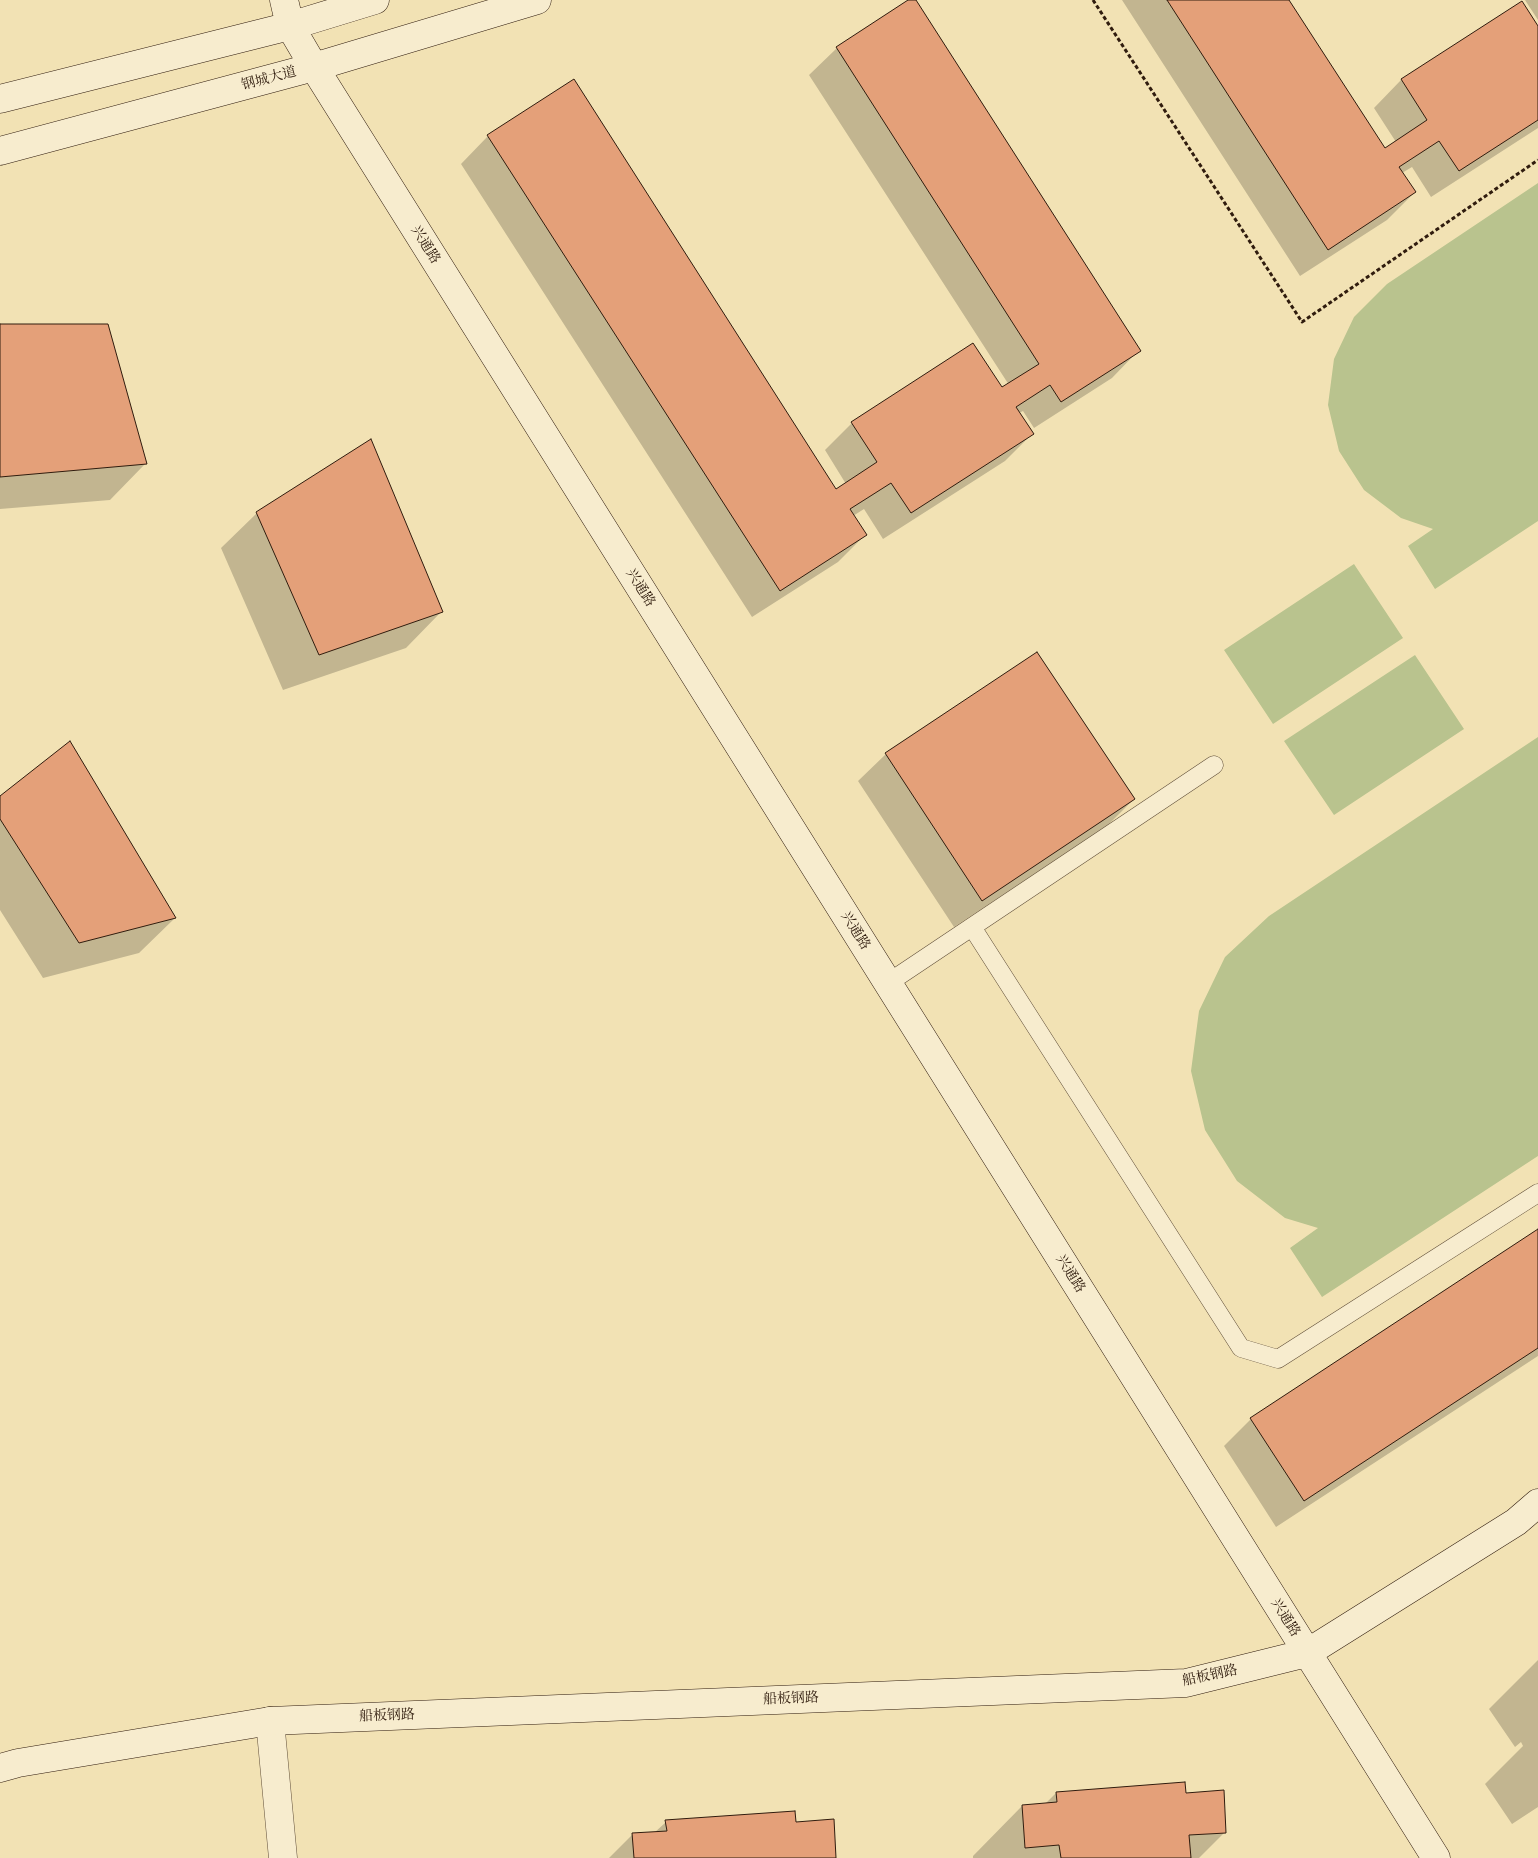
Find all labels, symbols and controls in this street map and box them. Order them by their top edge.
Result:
street label: 钢城大道 [240,64,298,94]
street label: 兴通路 [407,223,443,267]
street label: 兴通路 [622,566,658,610]
street label: 兴通路 [837,909,873,953]
street label: 兴通路 [1052,1252,1088,1296]
street label: 兴通路 [1267,1596,1303,1640]
street label: 船板钢路 [1181,1662,1239,1690]
street label: 船板钢路 [763,1690,819,1708]
street label: 船板钢路 [359,1707,415,1725]

